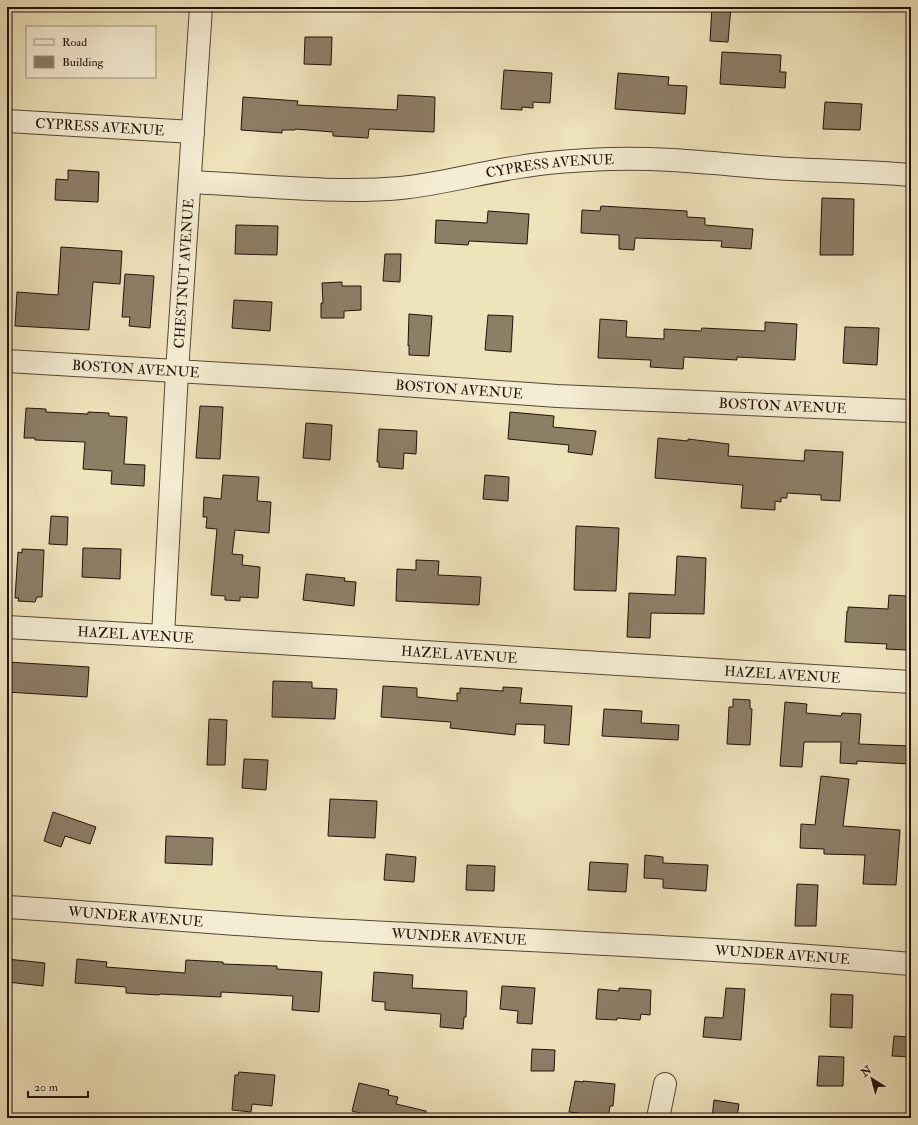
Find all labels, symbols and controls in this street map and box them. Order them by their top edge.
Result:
legend [26,26,156,78]
text: Road [62,35,87,50]
text: Building [62,55,105,70]
street label: CYPRESS AVENUE [35,115,165,139]
street label: CYPRESS AVENUE [484,151,614,182]
street label: CHESTNUT AVENUE [171,198,197,349]
street label: BOSTON AVENUE [71,357,200,381]
street label: BOSTON AVENUE [395,377,523,403]
street label: BOSTON AVENUE [718,395,847,417]
street label: HAZEL AVENUE [77,623,194,647]
street label: HAZEL AVENUE [400,643,518,667]
street label: HAZEL AVENUE [724,663,841,687]
street label: WUNDER AVENUE [67,903,204,931]
street label: WUNDER AVENUE [390,925,527,949]
street label: WUNDER AVENUE [713,942,851,968]
north arrow [852,1059,892,1099]
text: N [858,1063,875,1080]
scale bar [28,1073,88,1099]
text: 20 m [34,1080,59,1095]

